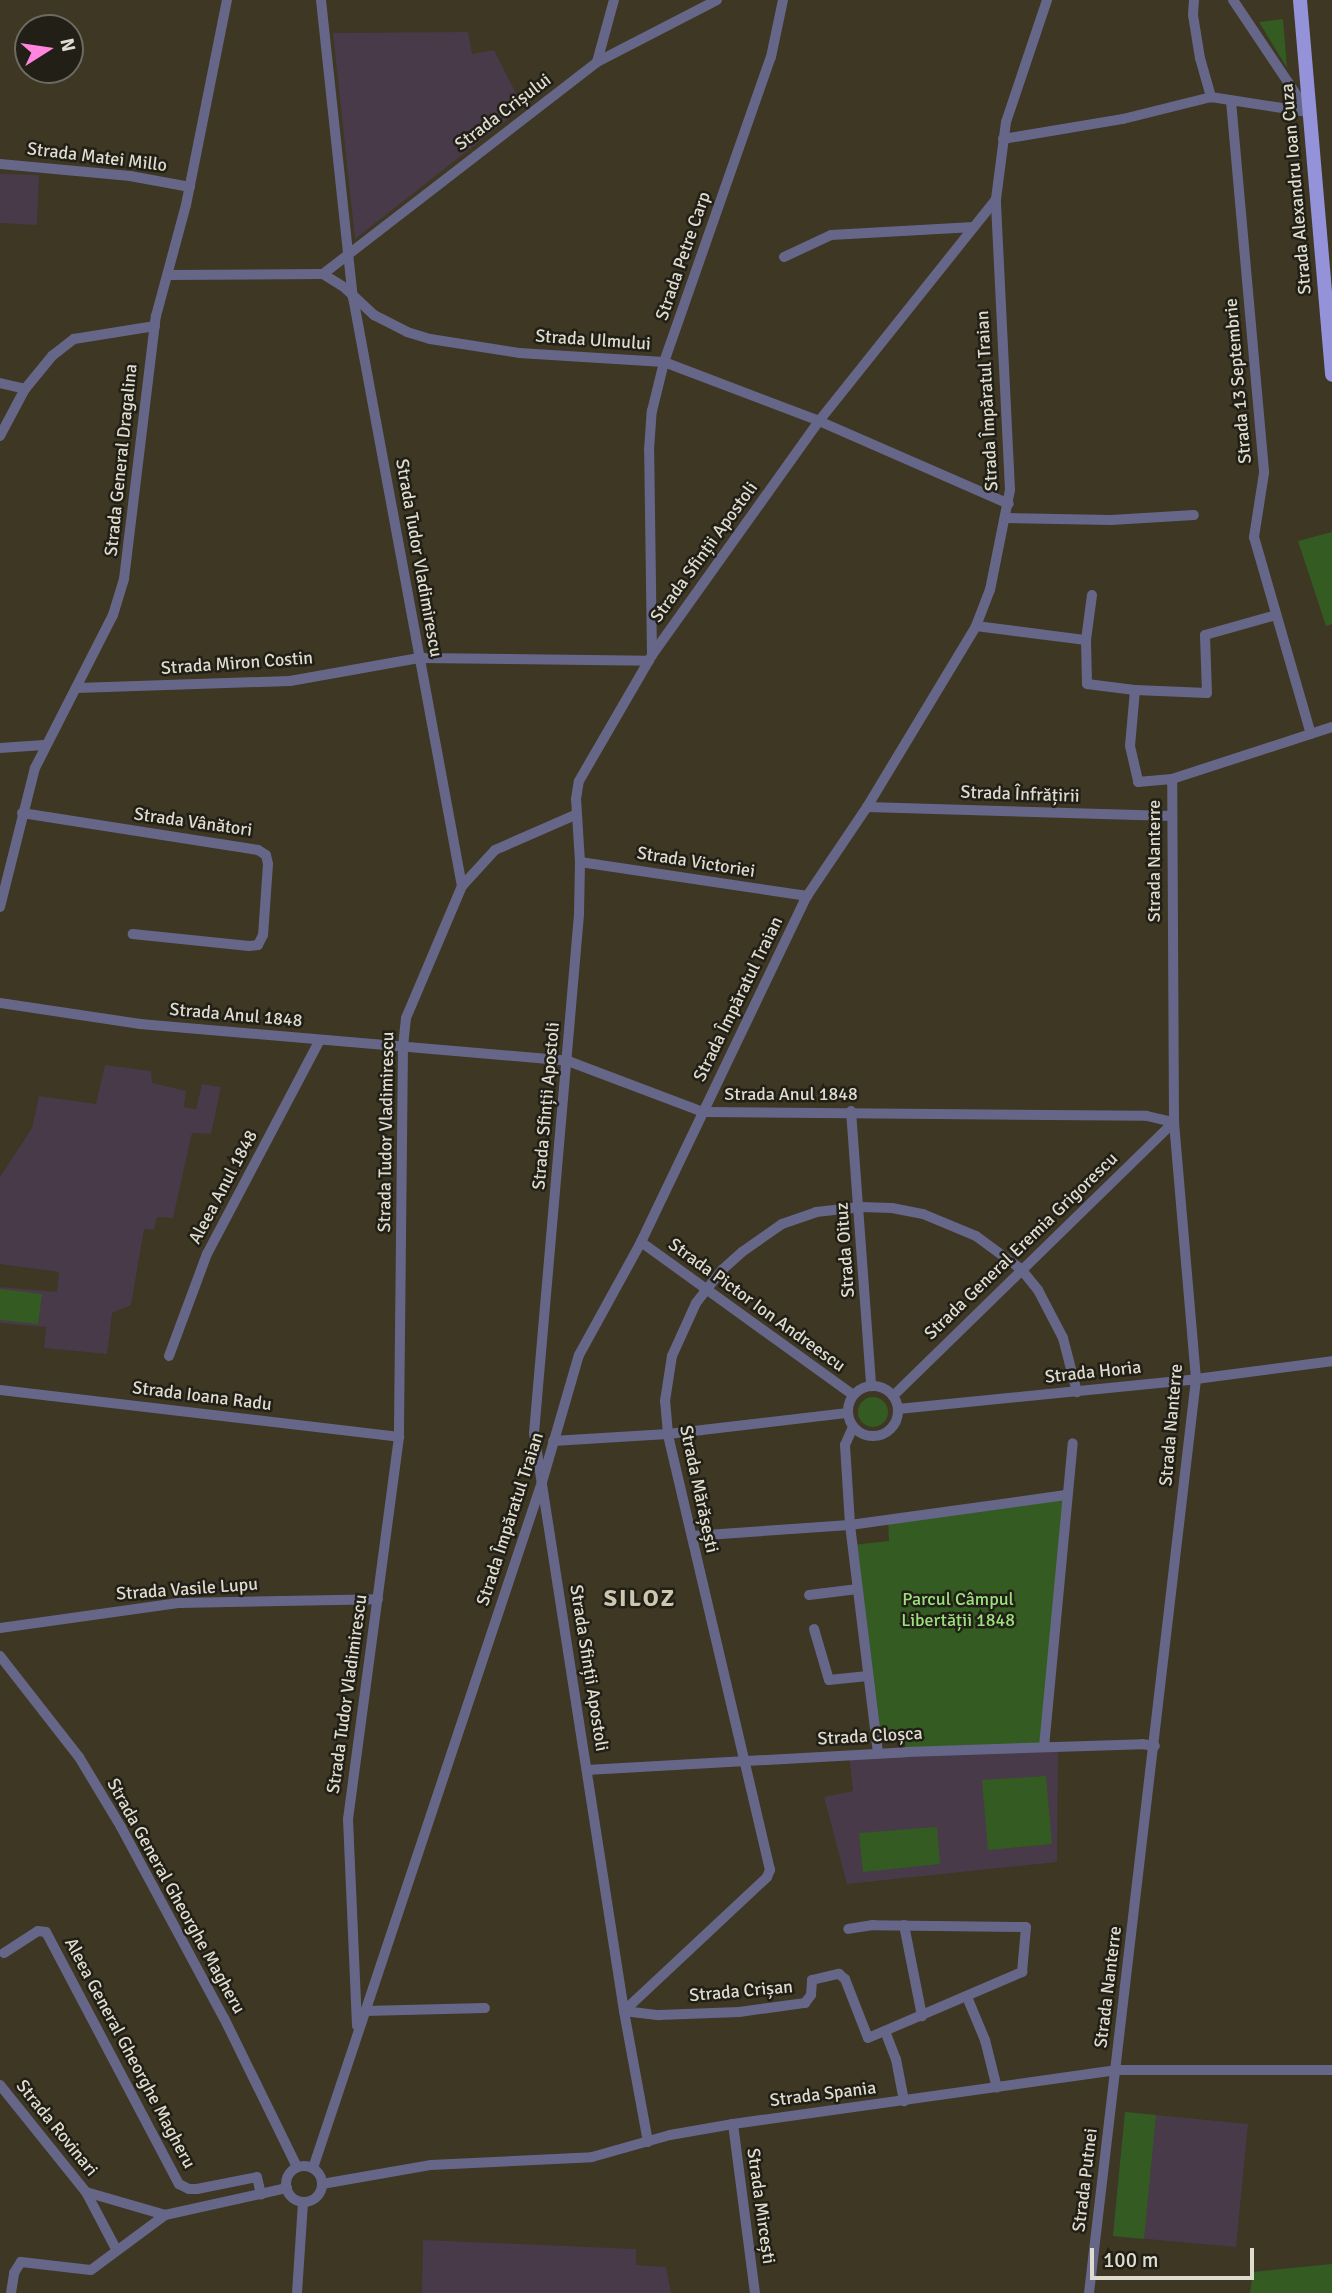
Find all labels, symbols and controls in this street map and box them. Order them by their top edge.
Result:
north arrow [14,14,84,84]
text: N [54,36,81,54]
street label: Strada Crișului [451,69,555,155]
street label: Strada Alexandru Ioan Cuza [1276,83,1316,295]
street label: Strada Matei Millo [26,138,168,176]
street label: Strada Petre Carp [651,189,715,323]
street label: Strada 13 Septembrie [1220,297,1256,465]
street label: Strada Împăratul Traian [971,310,1003,492]
street label: Strada Ulmului [535,325,651,355]
street label: Strada General Dragalina [100,363,142,557]
street label: Strada Tudor Vladimirescu [391,457,447,659]
street label: Strada Sfinții Apostoli [646,478,762,626]
street label: Strada Miron Costin [160,647,314,679]
street label: Strada Înfrățirii [960,781,1080,807]
street label: Strada Nanterre [1143,800,1165,922]
street label: Strada Vânători [132,803,254,841]
street label: Strada Victoriei [635,842,757,882]
street label: Strada Împăratul Traian [689,913,787,1085]
street label: Strada Anul 1848 [169,998,303,1032]
street label: Strada Sfinții Apostoli [528,1021,564,1191]
street label: Strada Tudor Vladimirescu [373,1031,399,1233]
street label: Strada Anul 1848 [724,1083,858,1105]
street label: Aleea Anul 1848 [184,1126,262,1248]
street label: Strada General Eremia Grigorescu [920,1148,1122,1344]
street label: Strada Oituz [831,1202,859,1298]
street label: Strada Pictor Ion Andreescu [664,1234,850,1376]
street label: Strada Horia [1044,1356,1142,1388]
street label: Strada Nanterre [1155,1363,1187,1487]
street label: Strada Ioana Radu [131,1377,273,1415]
street label: Strada Mărășești [675,1423,723,1555]
street label: Strada Împăratul Traian [472,1430,548,1608]
street label: Strada Vasile Lupu [115,1573,259,1605]
street label: Strada Sfinții Apostoli [565,1583,613,1753]
district label: SILOZ [604,1585,676,1613]
park label: Parcul Câmpul Libertății 1848 [901,1589,1015,1632]
street label: Strada Tudor Vladimirescu [322,1593,372,1795]
street label: Strada Cloșca [817,1722,923,1750]
street label: Strada General Gheorghe Magheru [102,1775,250,2017]
street label: Strada Nanterre [1090,1925,1126,2049]
street label: Aleea General Gheorghe Magheru [60,1934,200,2172]
street label: Strada Crișan [688,1976,794,2006]
street label: Strada Rovinari [12,2075,102,2181]
street label: Strada Spania [769,2077,877,2111]
street label: Strada Putnei [1068,2127,1102,2233]
street label: Strada Mircești [742,2147,780,2265]
scale bar [1094,2234,1258,2278]
text: 100 m [1103,2247,1158,2273]

